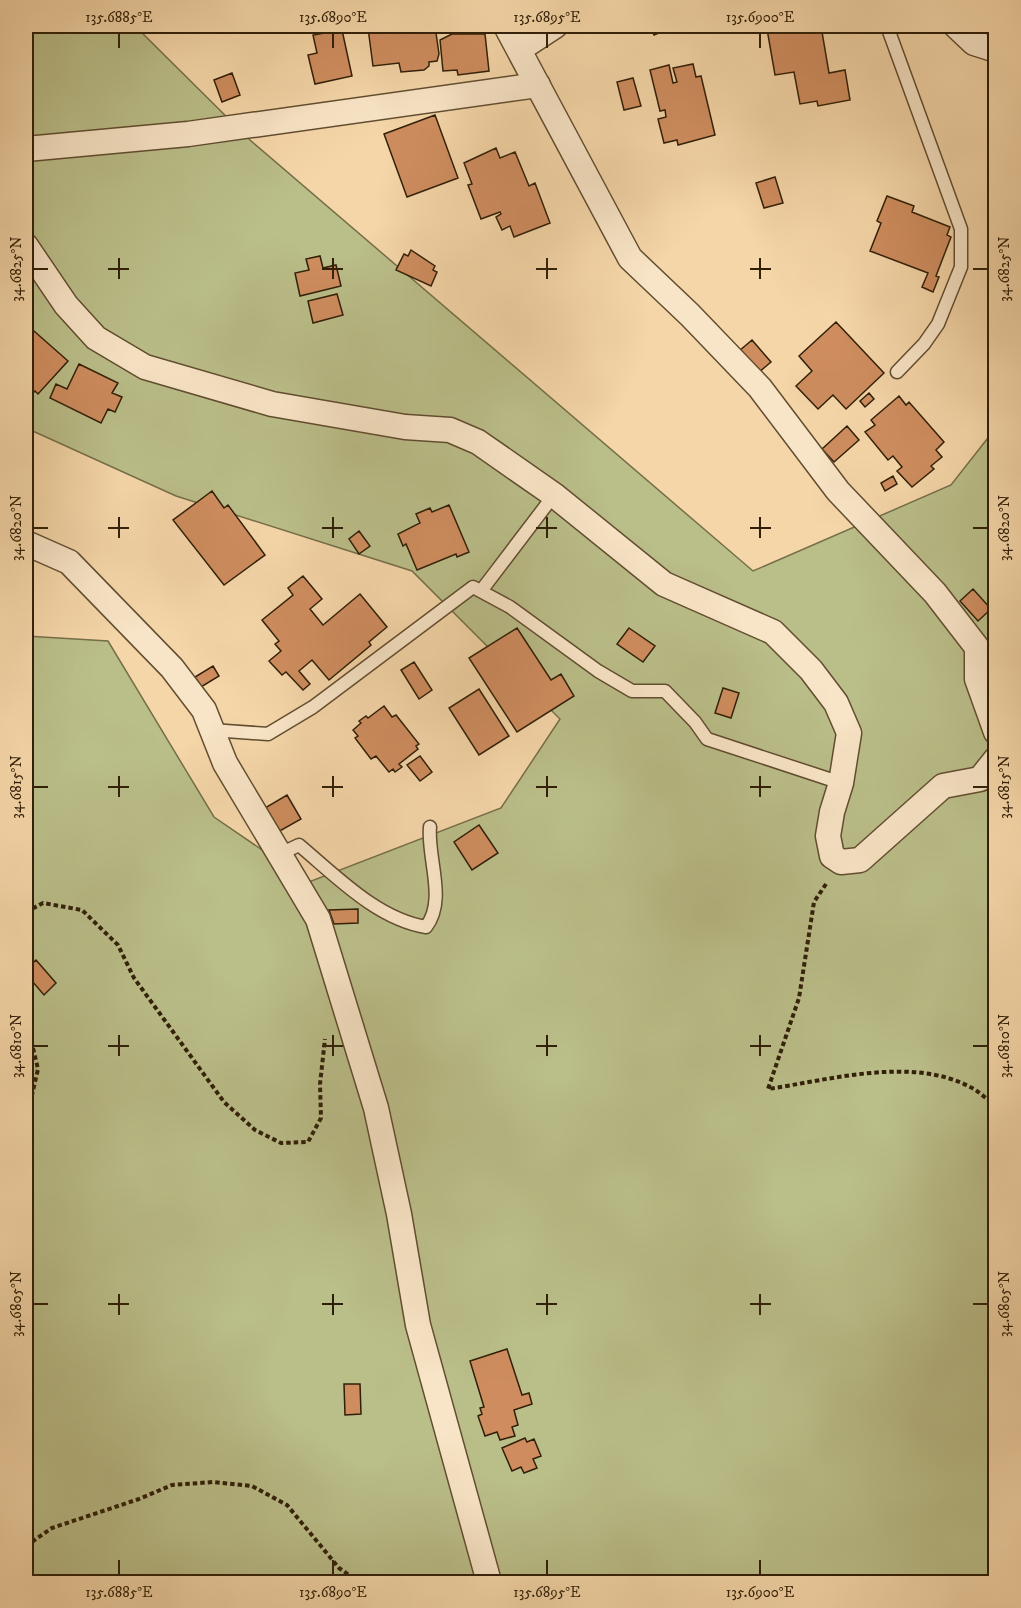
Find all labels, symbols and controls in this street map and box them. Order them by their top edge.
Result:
text: 135.6885°E [85,8,153,27]
text: 135.6890°E [299,8,367,27]
text: 135.6895°E [513,8,581,27]
text: 135.6900°E [726,8,795,27]
text: 34.6825°N [7,236,26,302]
text: 34.6825°N [995,236,1014,302]
text: 34.6820°N [7,495,26,561]
text: 34.6820°N [995,495,1014,561]
text: 34.6815°N [7,755,26,819]
text: 34.6815°N [995,755,1014,819]
text: 34.6810°N [7,1014,26,1078]
text: 34.6810°N [995,1014,1014,1078]
text: 34.6805°N [7,1271,26,1337]
text: 34.6805°N [995,1271,1014,1337]
text: 135.6885°E [85,1583,153,1602]
text: 135.6890°E [299,1583,367,1602]
text: 135.6895°E [513,1583,581,1602]
text: 135.6900°E [726,1583,795,1602]

